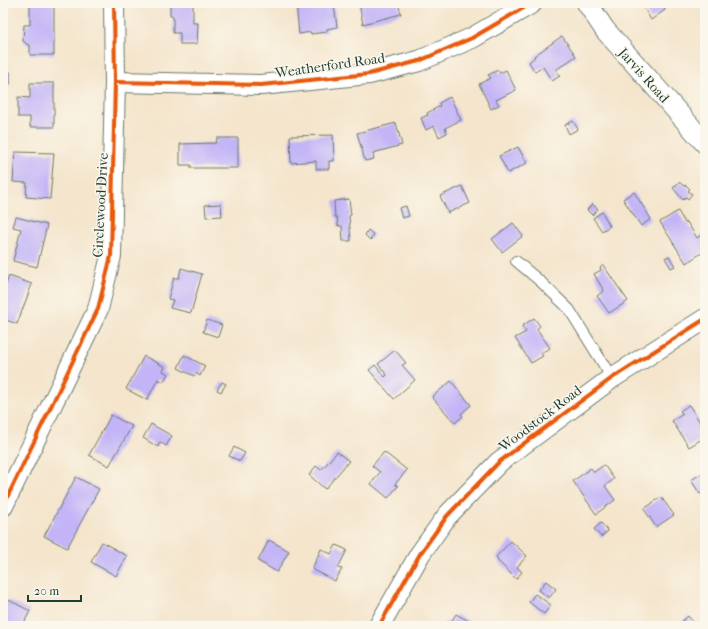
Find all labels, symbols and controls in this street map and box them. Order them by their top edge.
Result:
street label: Jarvis Road [614,44,673,107]
street label: Weatherford Road [273,49,386,82]
street label: Circlewood Drive [89,152,112,258]
street label: Woodstock Road [495,381,585,456]
scale bar [28,577,81,603]
text: 20 m [34,584,59,598]

